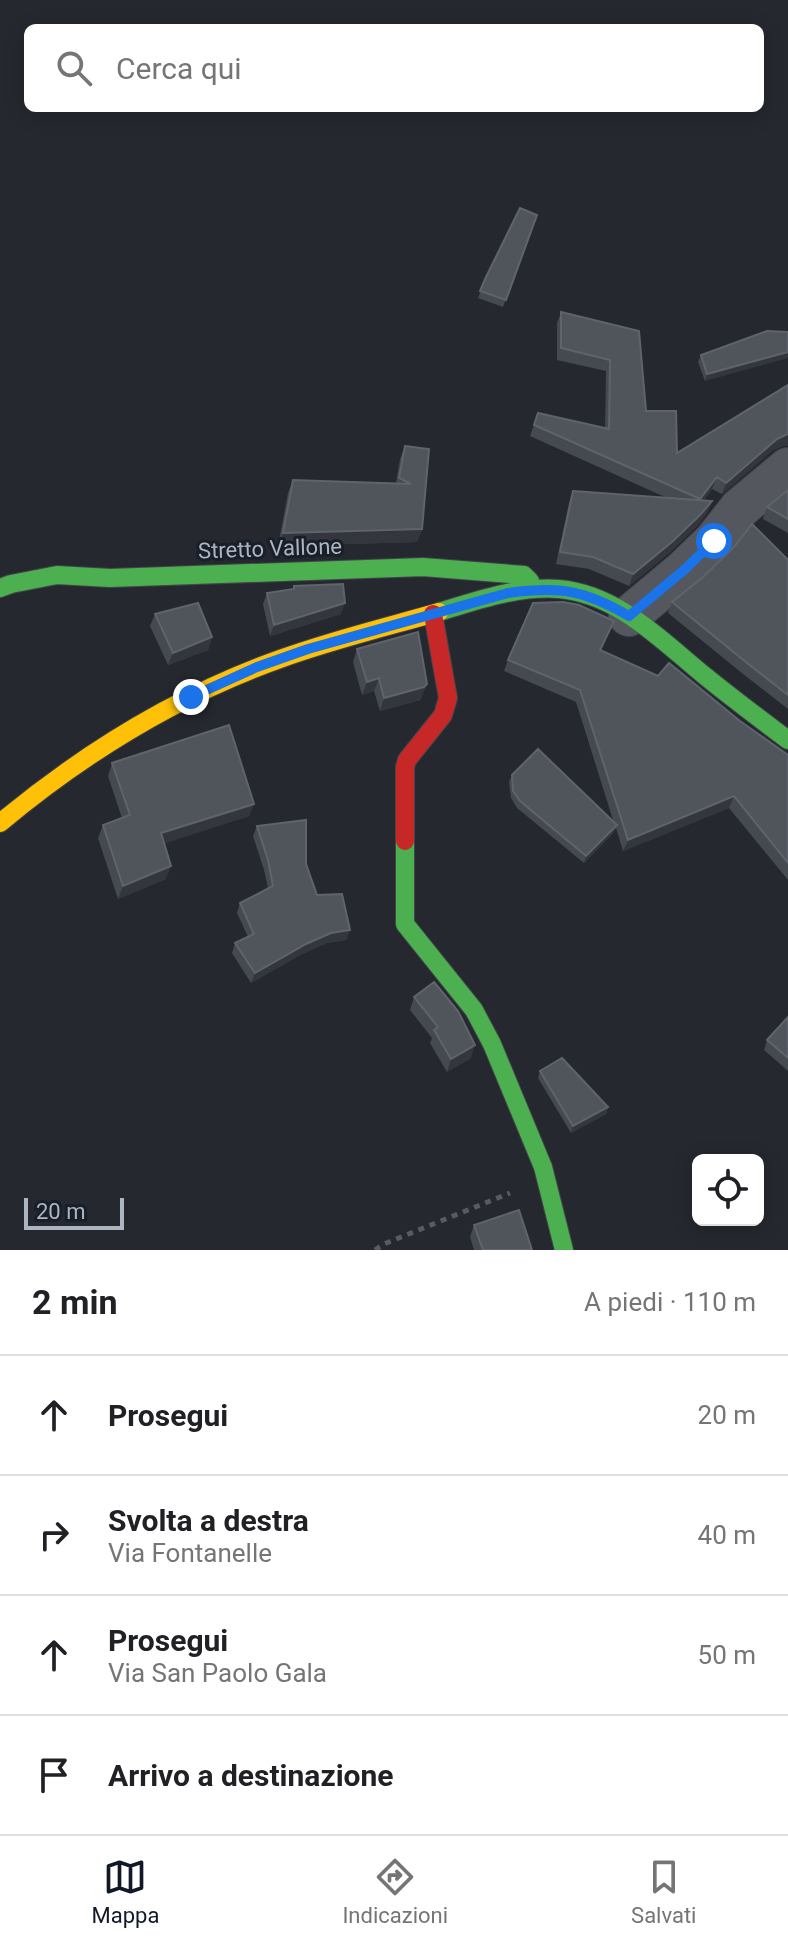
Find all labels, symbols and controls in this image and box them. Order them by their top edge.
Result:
search box [24,24,764,112]
icon: search [52,46,96,90]
text: Cerca qui [116,51,242,86]
route start [696,523,732,559]
street label: Stretto Vallone [198,533,342,564]
route end [173,679,209,715]
map controls [692,1154,764,1226]
button: locate [692,1154,764,1226]
scale bar [24,1194,124,1230]
text: 20 m [36,1199,85,1224]
text: 2 min [32,1282,117,1322]
text: A piedi · 110 m [584,1287,756,1317]
icon: ahead [32,1393,76,1437]
text: Prosegui [108,1398,228,1433]
text: 20 m [698,1400,756,1430]
text: Svolta a destra [108,1503,309,1538]
icon: right [32,1513,76,1557]
text: 40 m [698,1520,756,1550]
text: Via Fontanelle [108,1538,272,1568]
text: Prosegui [108,1623,228,1658]
icon: ahead [32,1633,76,1677]
text: 50 m [698,1640,756,1670]
text: Via San Paolo Gala [108,1658,327,1688]
icon: arrive [32,1753,76,1797]
text: Arrivo a destinazione [108,1758,394,1793]
tab: Mappa [92,1855,159,1928]
tab: Indicazioni [342,1855,448,1928]
tab: Salvati [631,1855,696,1928]

